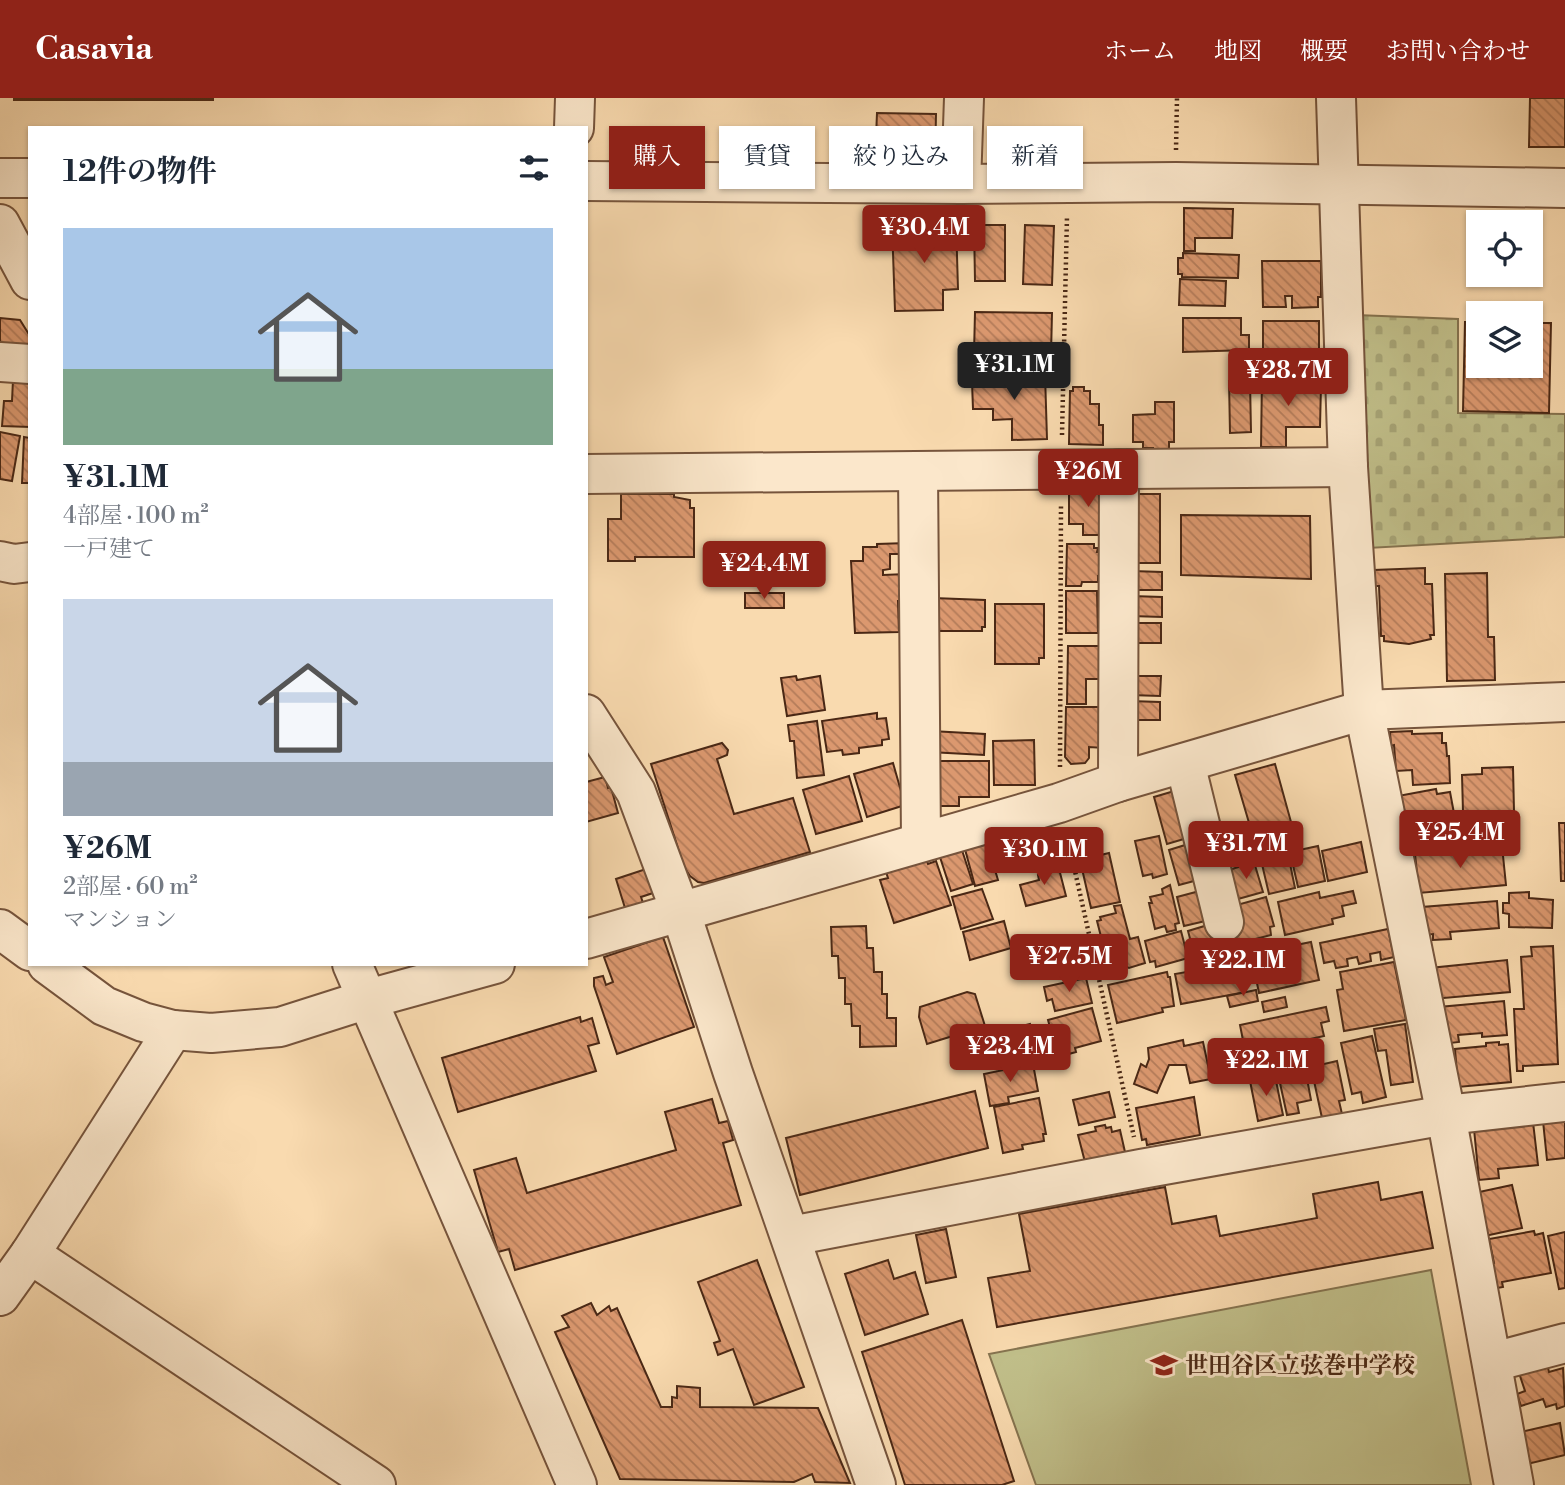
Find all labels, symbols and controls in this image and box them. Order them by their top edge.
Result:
text: Casavia [35,29,153,70]
text: ホーム [1104,37,1176,67]
text: 地図 [1214,37,1262,67]
text: 概要 [1300,37,1348,67]
text: お問い合わせ [1386,37,1530,67]
chip: 購入 [609,126,705,189]
chip: 賃貸 [719,126,815,189]
chip: 絞り込み [829,126,973,189]
chip: 新着 [987,126,1083,189]
icon: filters [515,149,553,187]
text: 12件の物件 [63,153,217,191]
pin: ¥30.4M [867,206,981,265]
map controls [1466,210,1543,378]
button: locate [1466,210,1543,287]
text: ¥30.4M [878,214,970,242]
icon: home [245,274,371,400]
button: layers [1466,301,1543,378]
pin: ¥31.1M [957,342,1071,402]
pin: ¥28.7M [1231,348,1345,408]
text: ¥31.1M [974,351,1054,379]
text: ¥28.7M [1244,357,1332,385]
pin: ¥26M [1047,450,1129,509]
text: ¥26M [1054,458,1122,486]
text: ¥31.1M [63,459,169,497]
text: 4部屋 · 100 m² [63,502,209,530]
text: 一戸建て [63,535,155,563]
pin: ¥24.4M [707,542,821,601]
text: ¥24.4M [719,550,809,578]
icon: home [245,645,371,771]
pin: ¥25.4M [1403,810,1517,870]
text: ¥25.4M [1415,819,1505,847]
pin: ¥31.7M [1189,822,1303,881]
pin: ¥30.1M [987,828,1101,887]
text: ¥26M [63,830,151,868]
text: ¥31.7M [1204,830,1288,858]
text: ¥30.1M [1000,836,1088,864]
text: 2部屋 · 60 m² [63,873,198,901]
text: マンション [63,906,177,934]
pin: ¥27.5M [1012,934,1126,994]
pin: ¥22.1M [1186,939,1300,998]
text: ¥27.5M [1026,943,1112,971]
text: ¥22.1M [1200,947,1286,975]
pin: ¥23.4M [953,1024,1067,1084]
text: ¥23.4M [966,1033,1054,1061]
pin: ¥22.1M [1209,1038,1323,1098]
text: ¥22.1M [1223,1047,1309,1075]
school or university icon: 世田谷区立弦巻中学校 [1149,1350,1179,1380]
place label: 世田谷区立弦巻中学校 [1185,1352,1415,1380]

